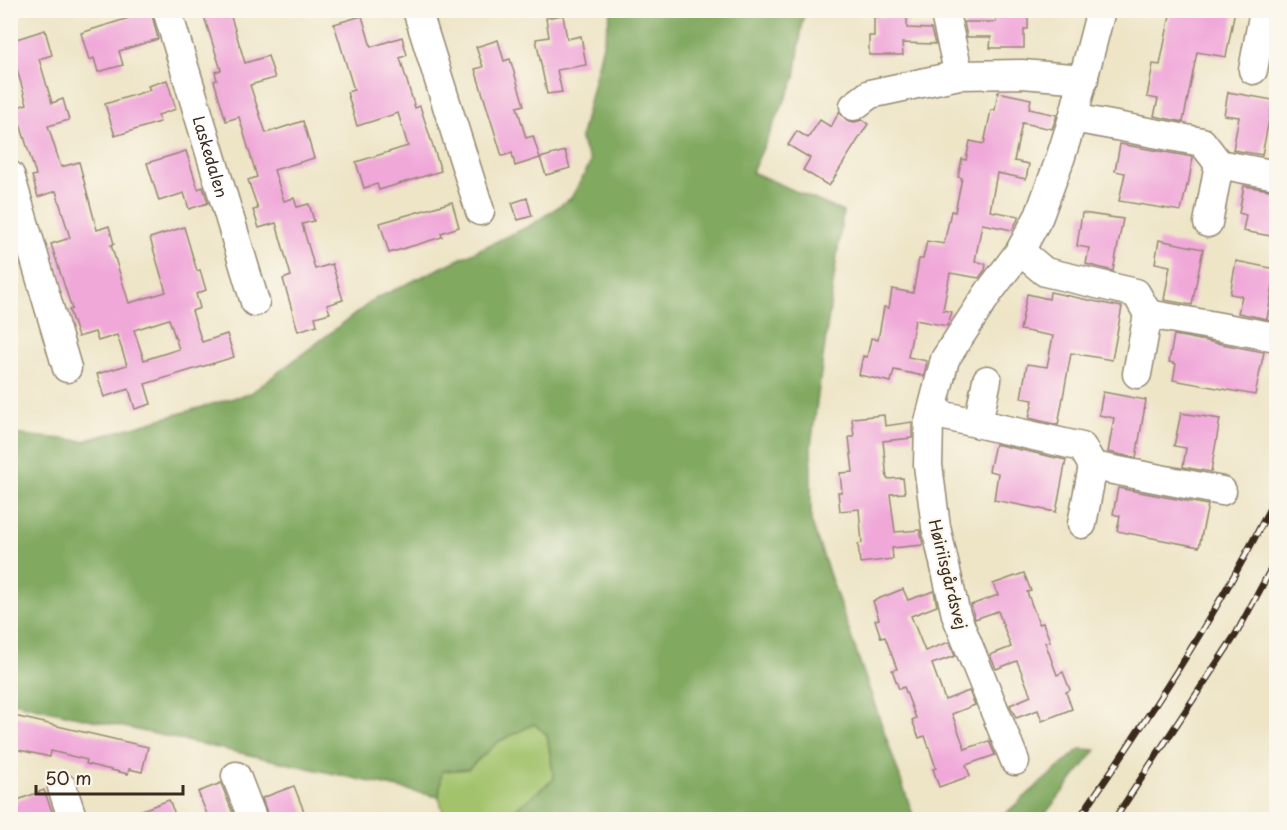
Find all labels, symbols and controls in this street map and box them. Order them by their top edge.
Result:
street label: Laskedalen [187,113,235,200]
street label: Høiriisgårdsvej [924,516,974,632]
scale bar [36,758,183,796]
text: 50 m [45,764,92,791]

